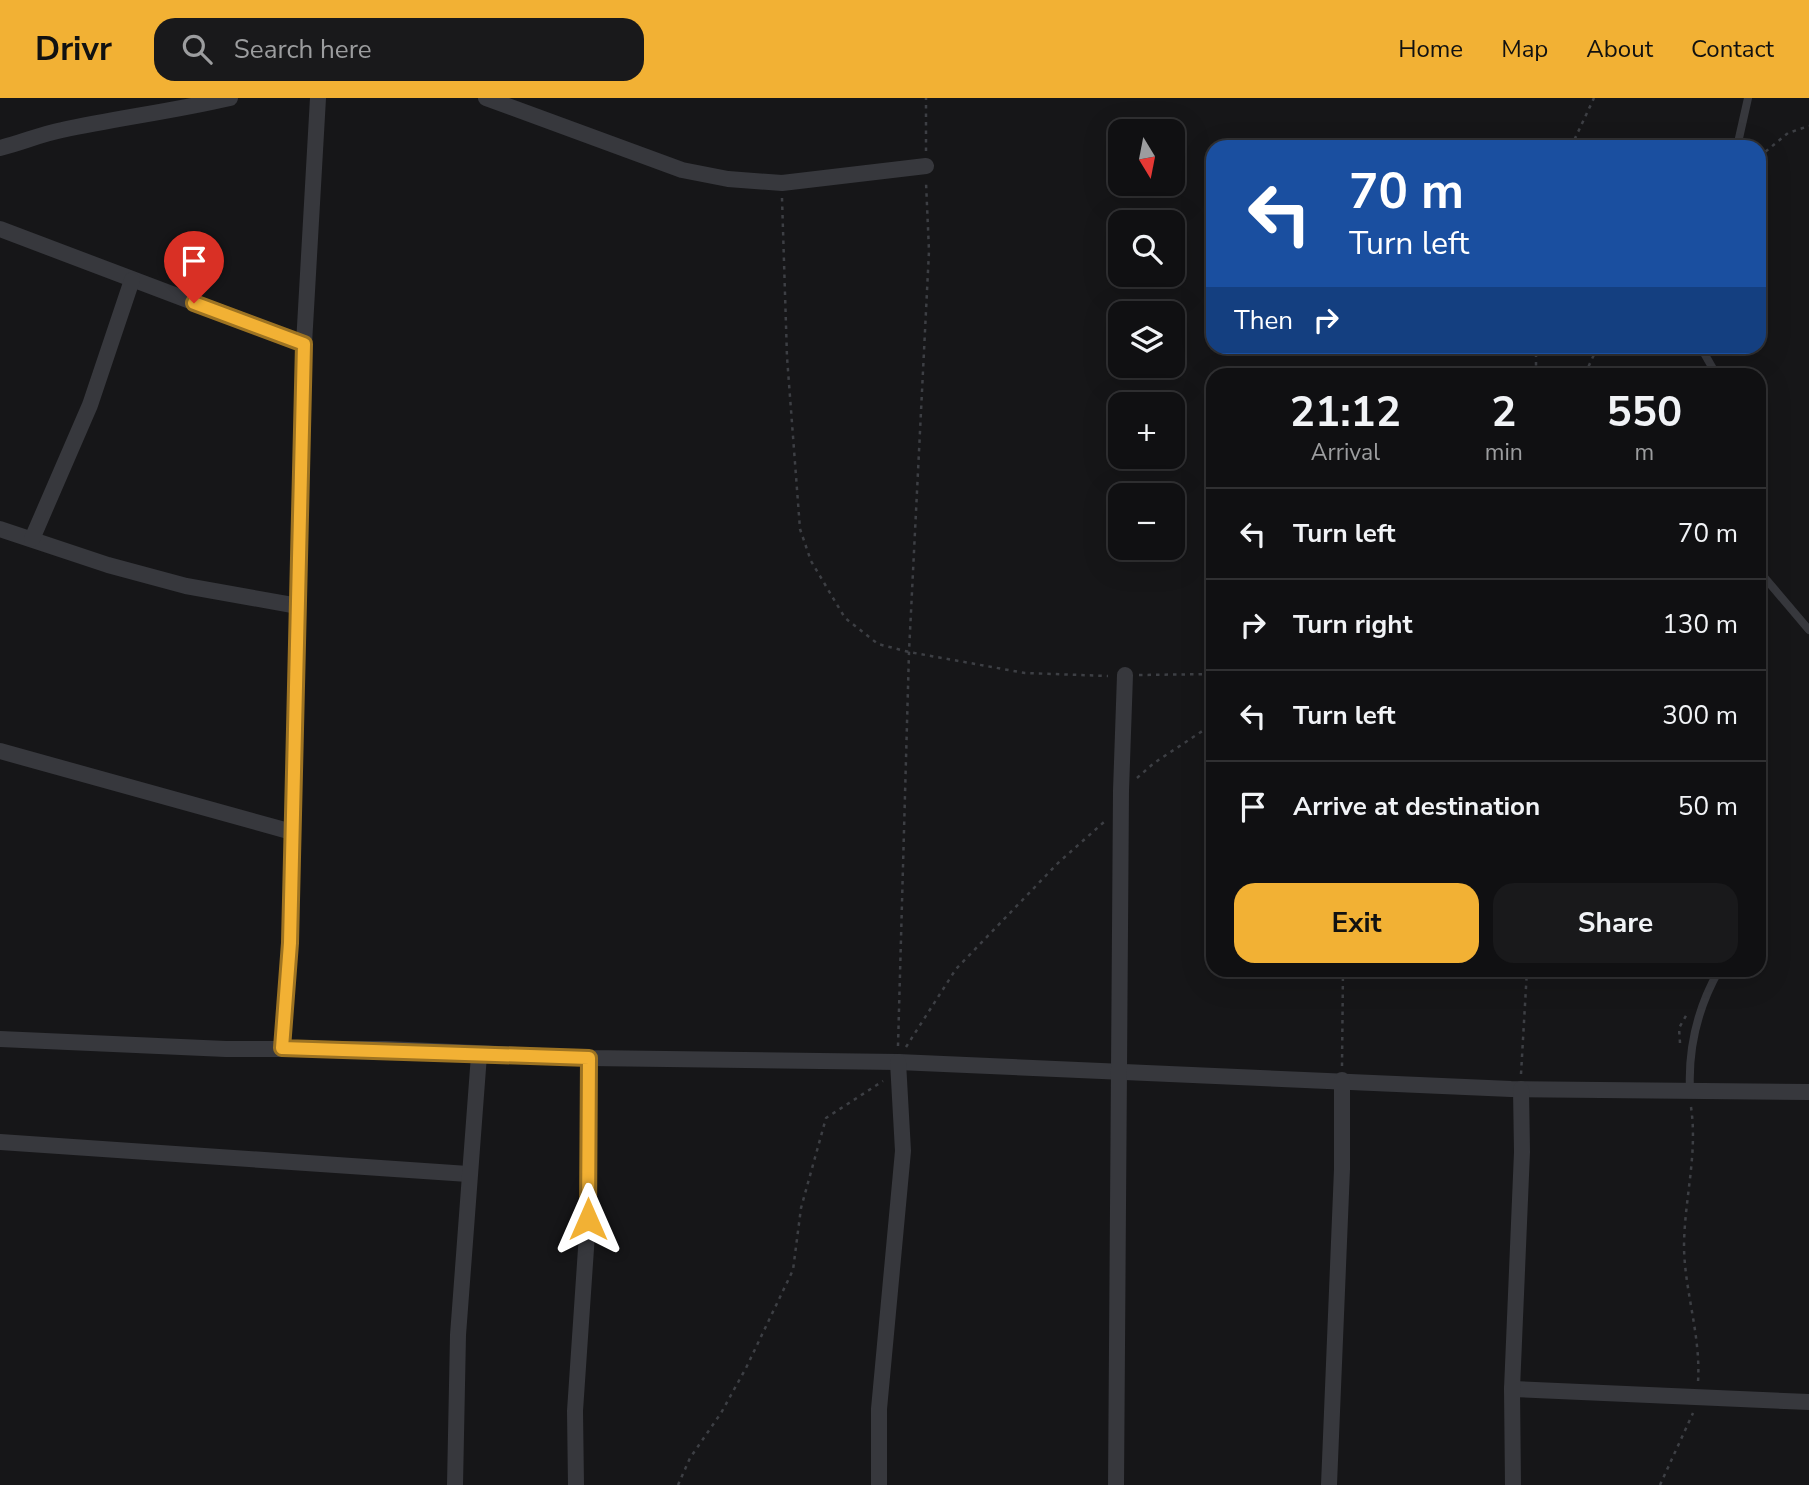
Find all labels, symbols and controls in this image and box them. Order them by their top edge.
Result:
search box [154,18,644,81]
text: Drivr [35,27,112,72]
icon: search [178,30,216,68]
text: Search here [234,32,372,67]
text: Home [1398,33,1463,65]
text: Map [1501,33,1548,65]
text: About [1586,33,1653,65]
text: Contact [1691,33,1774,65]
north arrow [1108,119,1185,196]
map controls [1108,119,1185,560]
text: 70 m [1349,158,1464,225]
icon: left [1234,168,1325,259]
button: search [1108,210,1185,287]
text: Turn left [1349,222,1469,265]
pin [164,231,224,303]
icon: arrive [175,242,213,280]
button: layers [1108,301,1185,378]
icon: right [1307,301,1345,339]
text: Then [1234,303,1293,338]
text: 21:12 [1290,384,1401,441]
text: 2 [1491,384,1516,441]
text: 550 [1607,384,1682,441]
button: + [1108,392,1185,469]
text: Arrival [1311,437,1380,468]
text: min [1485,437,1523,468]
text: m [1635,437,1654,468]
button: − [1108,483,1185,560]
icon: left [1234,515,1272,553]
text: Turn left [1293,516,1396,551]
text: 70 m [1678,516,1738,551]
icon: right [1234,606,1272,644]
text: Turn right [1293,607,1412,642]
text: 130 m [1662,607,1738,642]
icon: left [1234,697,1272,735]
text: Turn left [1293,698,1396,733]
text: 300 m [1662,698,1738,733]
icon: arrive [1234,788,1272,826]
text: Arrive at destination [1293,789,1540,824]
text: 50 m [1678,789,1738,824]
button: Exit [1234,883,1479,963]
button: Share [1493,883,1738,963]
position arrow [551,1182,625,1256]

